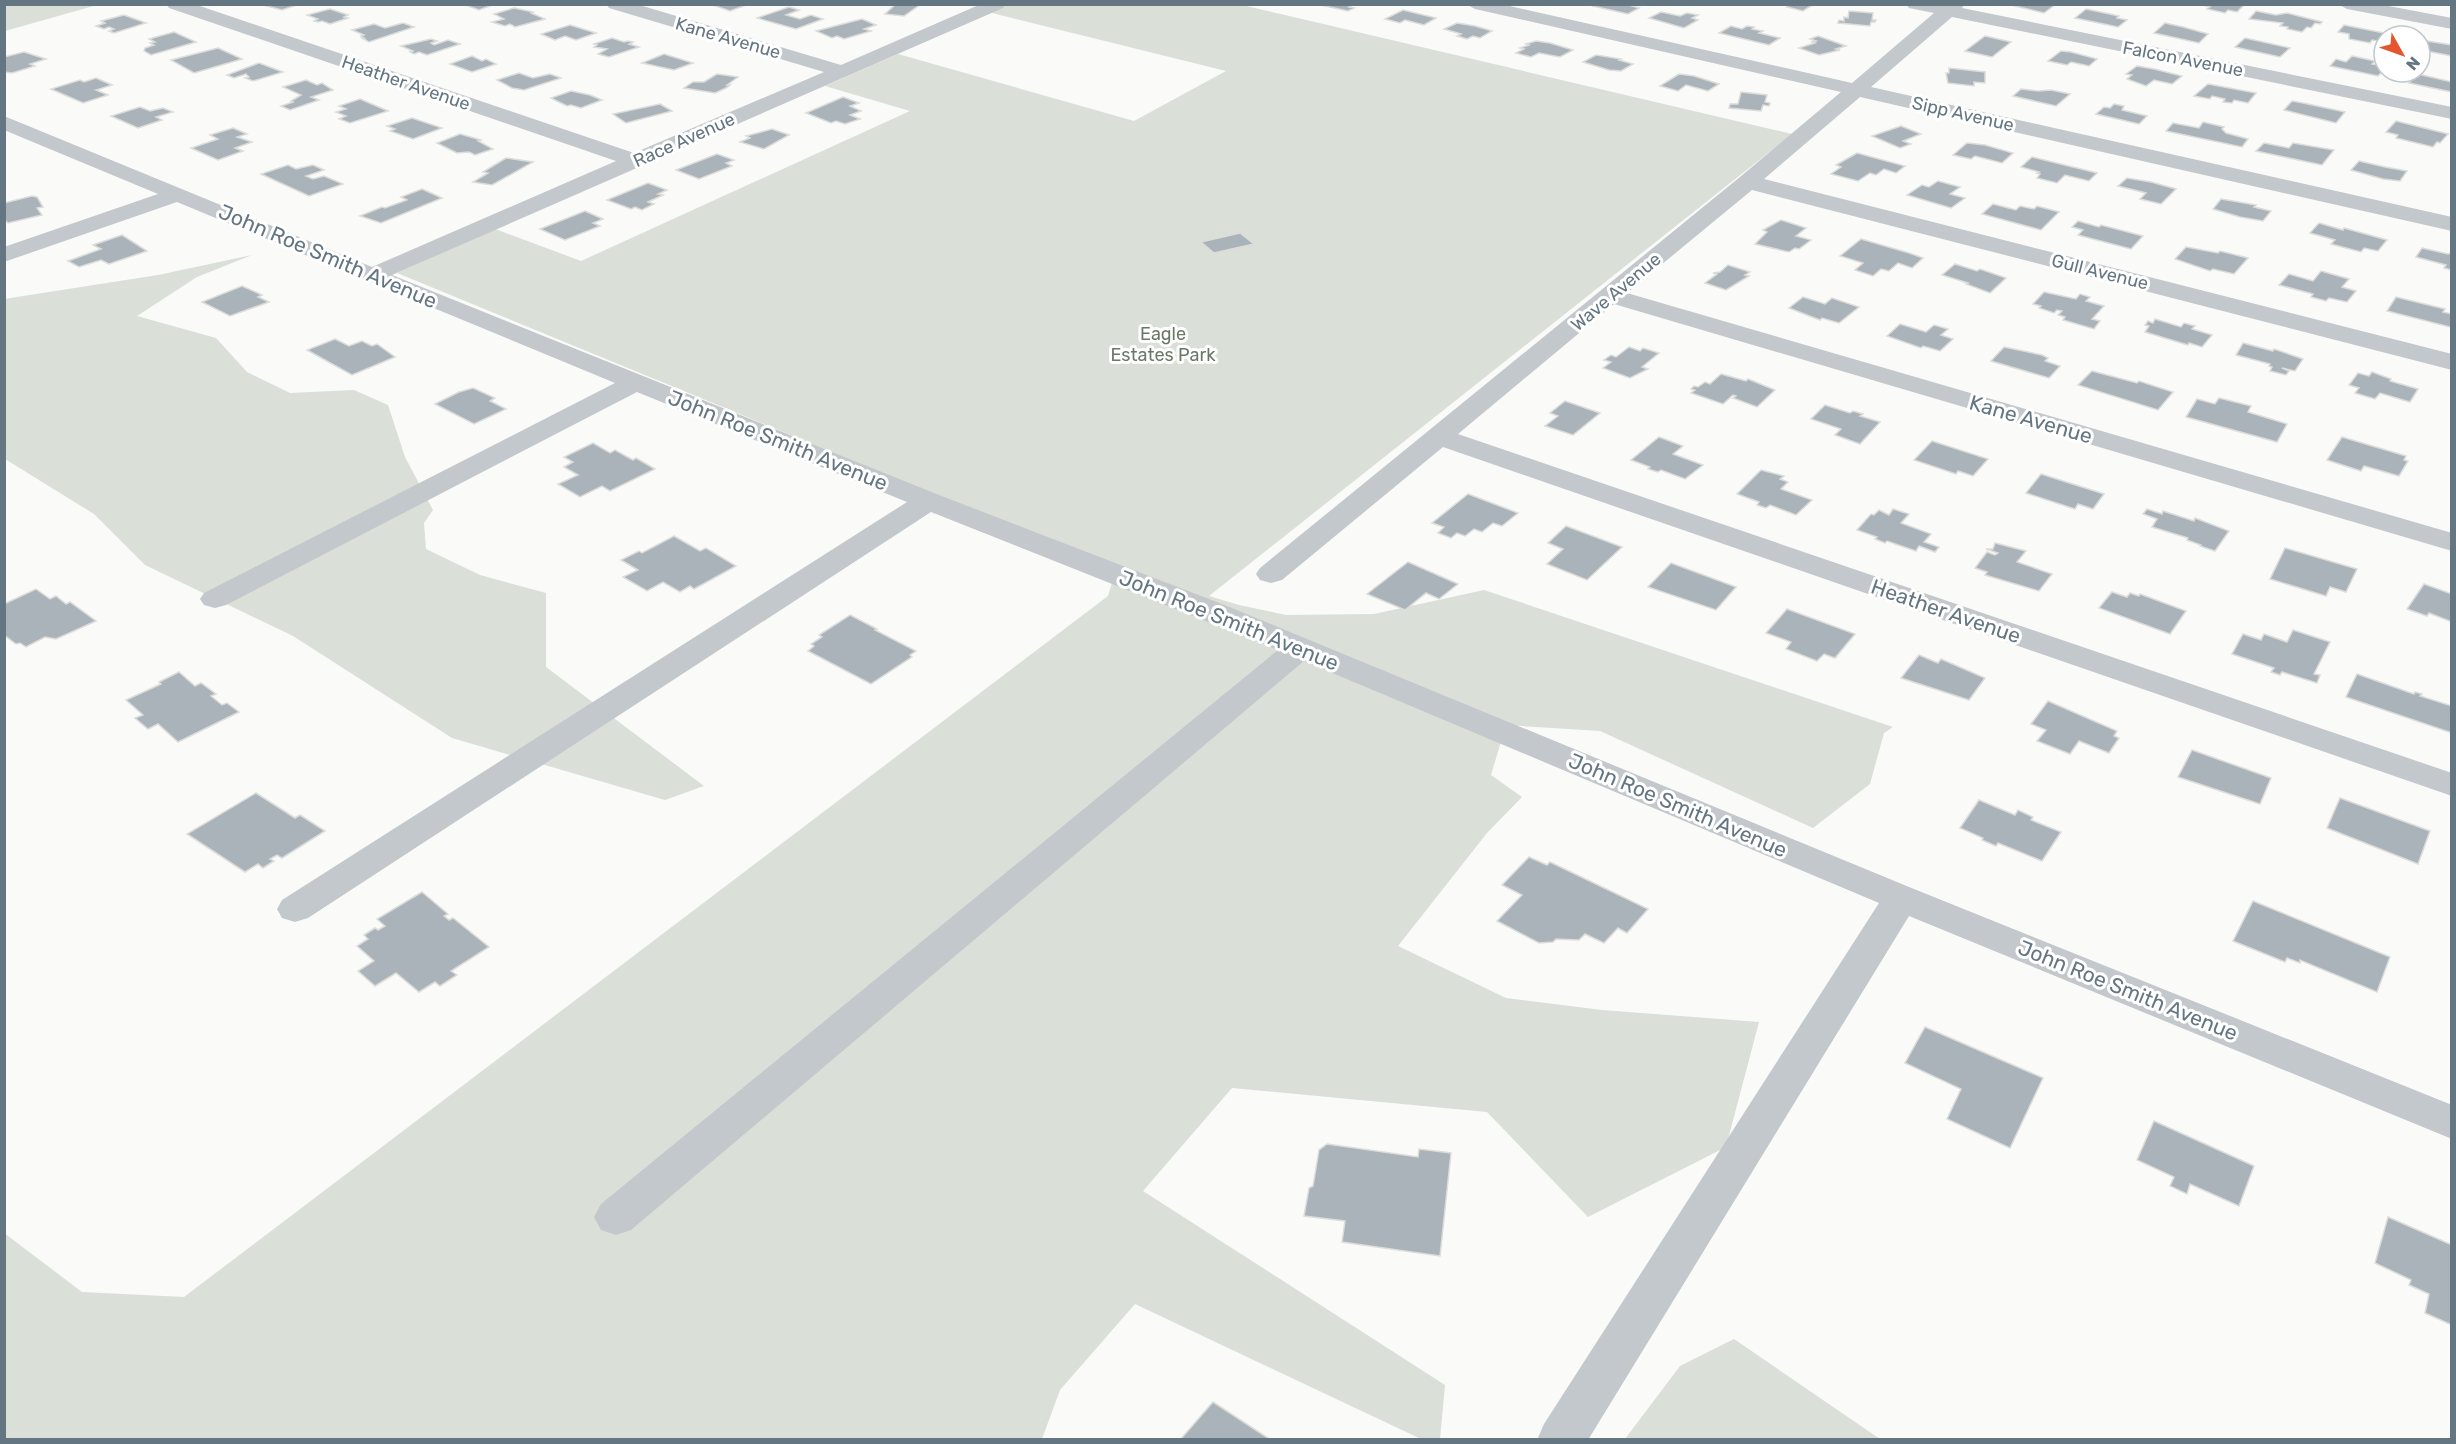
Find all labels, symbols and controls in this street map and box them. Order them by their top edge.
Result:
street label: Kane Avenue [673,12,783,64]
north arrow [2372,24,2432,84]
street label: Falcon Avenue [2121,37,2245,81]
street label: Heather Avenue [339,51,473,115]
text: N [2402,53,2424,74]
street label: Sipp Avenue [1910,92,2016,136]
street label: Race Avenue [630,108,738,172]
street label: John Roe Smith Avenue [215,199,441,313]
street label: Wave Avenue [1567,248,1665,336]
street label: Gull Avenue [2049,249,2151,295]
park label: Eagle Estates Park [1110,323,1216,366]
street label: John Roe Smith Avenue [665,384,891,496]
street label: Kane Avenue [1967,390,2095,448]
street label: John Roe Smith Avenue [1116,564,1342,676]
street label: Heather Avenue [1868,574,2024,648]
street label: John Roe Smith Avenue [1565,748,1791,862]
street label: John Roe Smith Avenue [2015,934,2241,1046]

